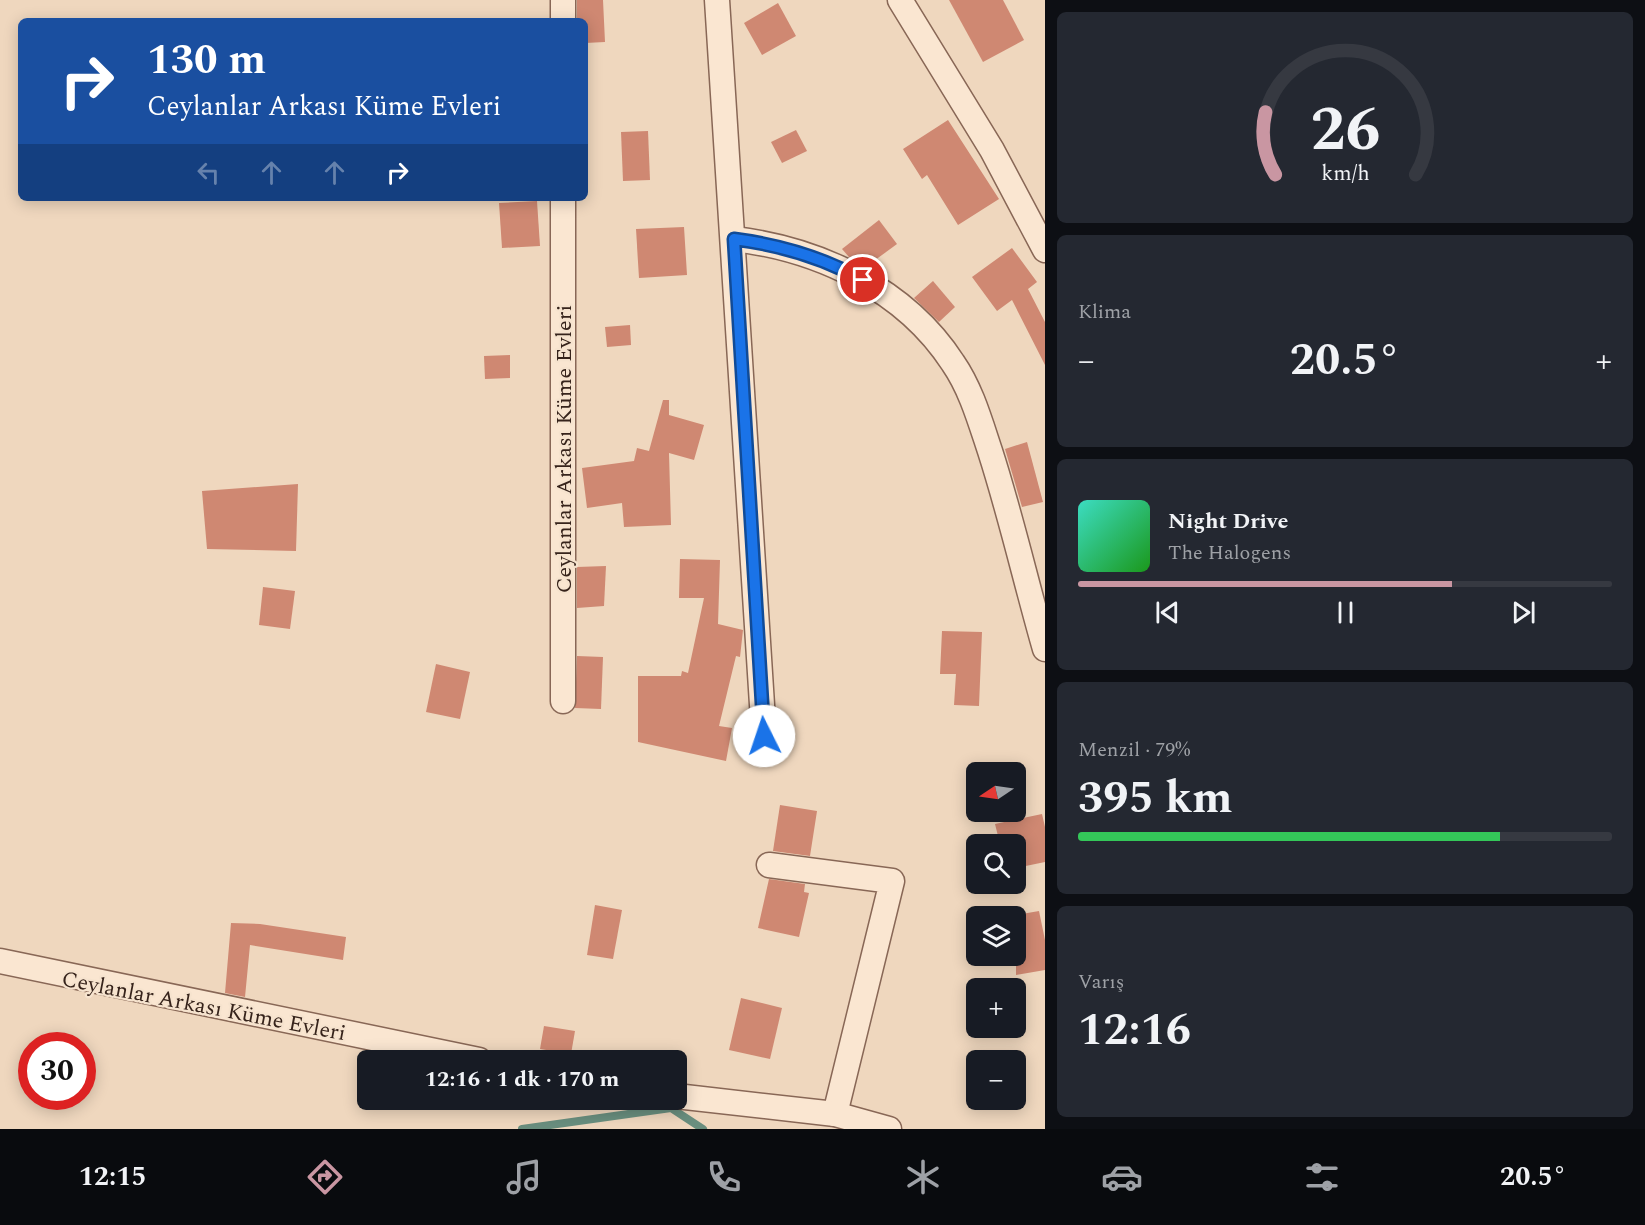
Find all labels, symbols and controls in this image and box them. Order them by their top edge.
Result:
text: 130 m [147,29,266,92]
icon: right [48,42,126,120]
text: 26 [1310,83,1380,178]
text: Ceylanlar Arkası Küme Evleri [147,86,501,128]
icon: left [192,156,225,189]
icon: ahead [255,156,288,189]
icon: ahead [318,156,351,189]
icon: right [381,156,414,189]
text: km/h [1321,157,1369,190]
pin [837,254,888,305]
icon: arrive [846,263,879,296]
text: Klima [1078,297,1131,327]
street label: Ceylanlar Arkası Küme Evleri [548,305,581,593]
text: 20.5° [1290,326,1400,395]
text: − [1078,336,1095,386]
text: + [1595,336,1612,386]
text: Night Drive [1168,505,1288,538]
text: The Halogens [1168,538,1291,568]
icon: previous [1151,596,1184,629]
icon: pause [1329,596,1362,629]
icon: next [1507,596,1540,629]
position arrow [732,704,796,768]
text: Menzil · 79% [1078,735,1190,765]
north arrow [966,762,1026,822]
map controls [966,762,1026,1110]
text: 395 km [1078,764,1233,833]
button: search [966,834,1026,894]
button: layers [966,906,1026,966]
street label: Ceylanlar Arkası Küme Evleri [59,963,349,1050]
text: Varış [1078,967,1124,997]
button: + [966,978,1026,1038]
text: 12:16 [1078,996,1191,1065]
speed limit sign: 30 [18,1032,96,1110]
button: − [966,1050,1026,1110]
text: 12:16 · 1 dk · 170 m [425,1063,619,1096]
text: 12:15 [79,1156,147,1198]
icon: directions [304,1156,346,1198]
icon: music [503,1156,545,1198]
icon: phone [703,1156,745,1198]
icon: climate [902,1156,944,1198]
icon: car [1101,1156,1143,1198]
icon: filters [1301,1156,1343,1198]
text: 20.5° [1500,1156,1566,1198]

